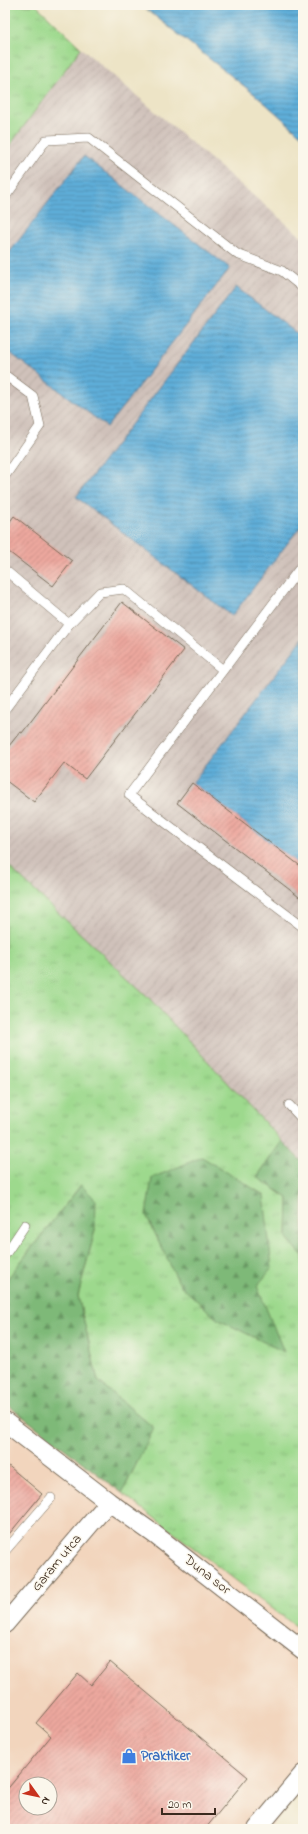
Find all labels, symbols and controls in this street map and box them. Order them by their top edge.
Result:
street label: Garam utca [27,1530,87,1596]
street label: Duna sor [178,1549,236,1601]
place label: Praktiker [141,1746,191,1767]
shop icon: Praktiker [120,1747,138,1765]
north arrow [18,1776,58,1816]
scale bar [162,1790,215,1816]
text: N [37,1793,54,1808]
text: 20 m [168,1796,191,1814]

